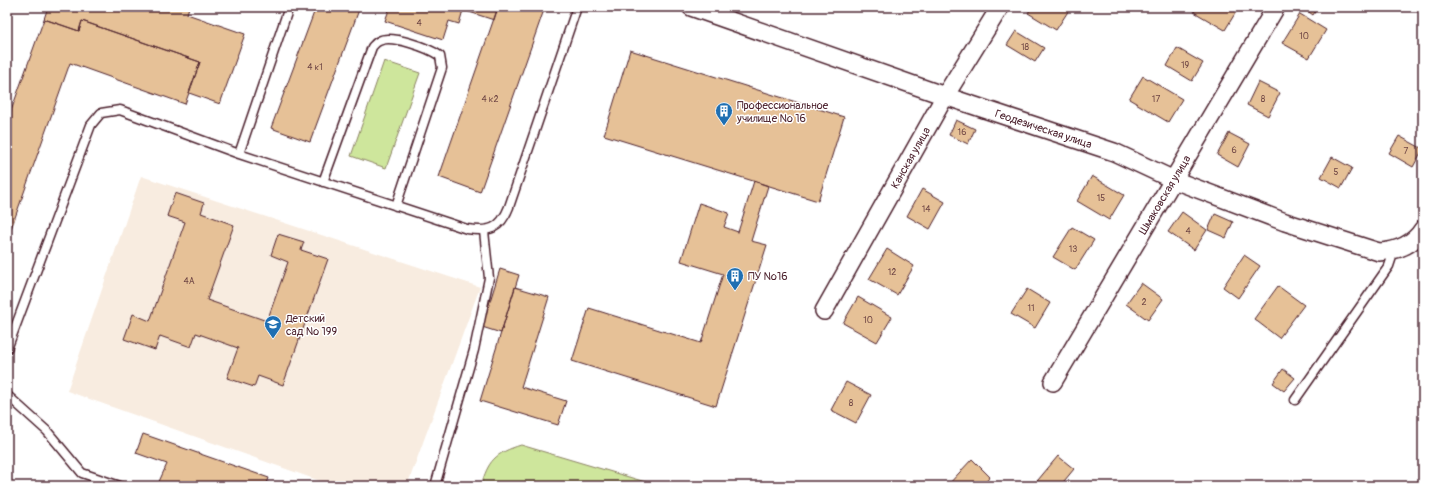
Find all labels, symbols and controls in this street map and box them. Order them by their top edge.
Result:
house number: 4 [416,18,422,29]
house number: 10 [1299,31,1309,42]
house number: 18 [1021,42,1029,53]
house number: 19 [1181,60,1189,71]
house number: 4 к1 [307,62,323,73]
house number: 4 к2 [482,94,498,105]
house number: 17 [1152,94,1160,105]
house number: 8 [1261,94,1266,105]
place label: Профессиональное училище № 16 [736,99,829,125]
building icon: Профессиональное училище № 16 [714,101,734,126]
street label: Геодезическая улица [993,107,1094,151]
street label: Канская улица [888,125,933,191]
house number: 16 [958,127,966,138]
house number: 6 [1231,145,1237,156]
house number: 7 [1404,146,1409,157]
street label: Шмаковская улица [1136,153,1193,237]
house number: 5 [1334,167,1339,178]
house number: 15 [1097,193,1105,204]
house number: 14 [922,204,931,215]
house number: 4 [1185,226,1191,237]
house number: 13 [1069,244,1077,255]
building icon: ПУ №16 [725,266,745,291]
house number: 12 [888,267,896,278]
place label: ПУ №16 [748,270,788,283]
house number: 4А [183,276,195,287]
house number: 2 [1141,297,1147,308]
house number: 11 [1027,303,1035,314]
place label: Детский сад № 199 [285,312,337,338]
school or university icon: Детский сад № 199 [263,314,283,339]
house number: 10 [863,315,873,326]
house number: 8 [849,398,854,409]

